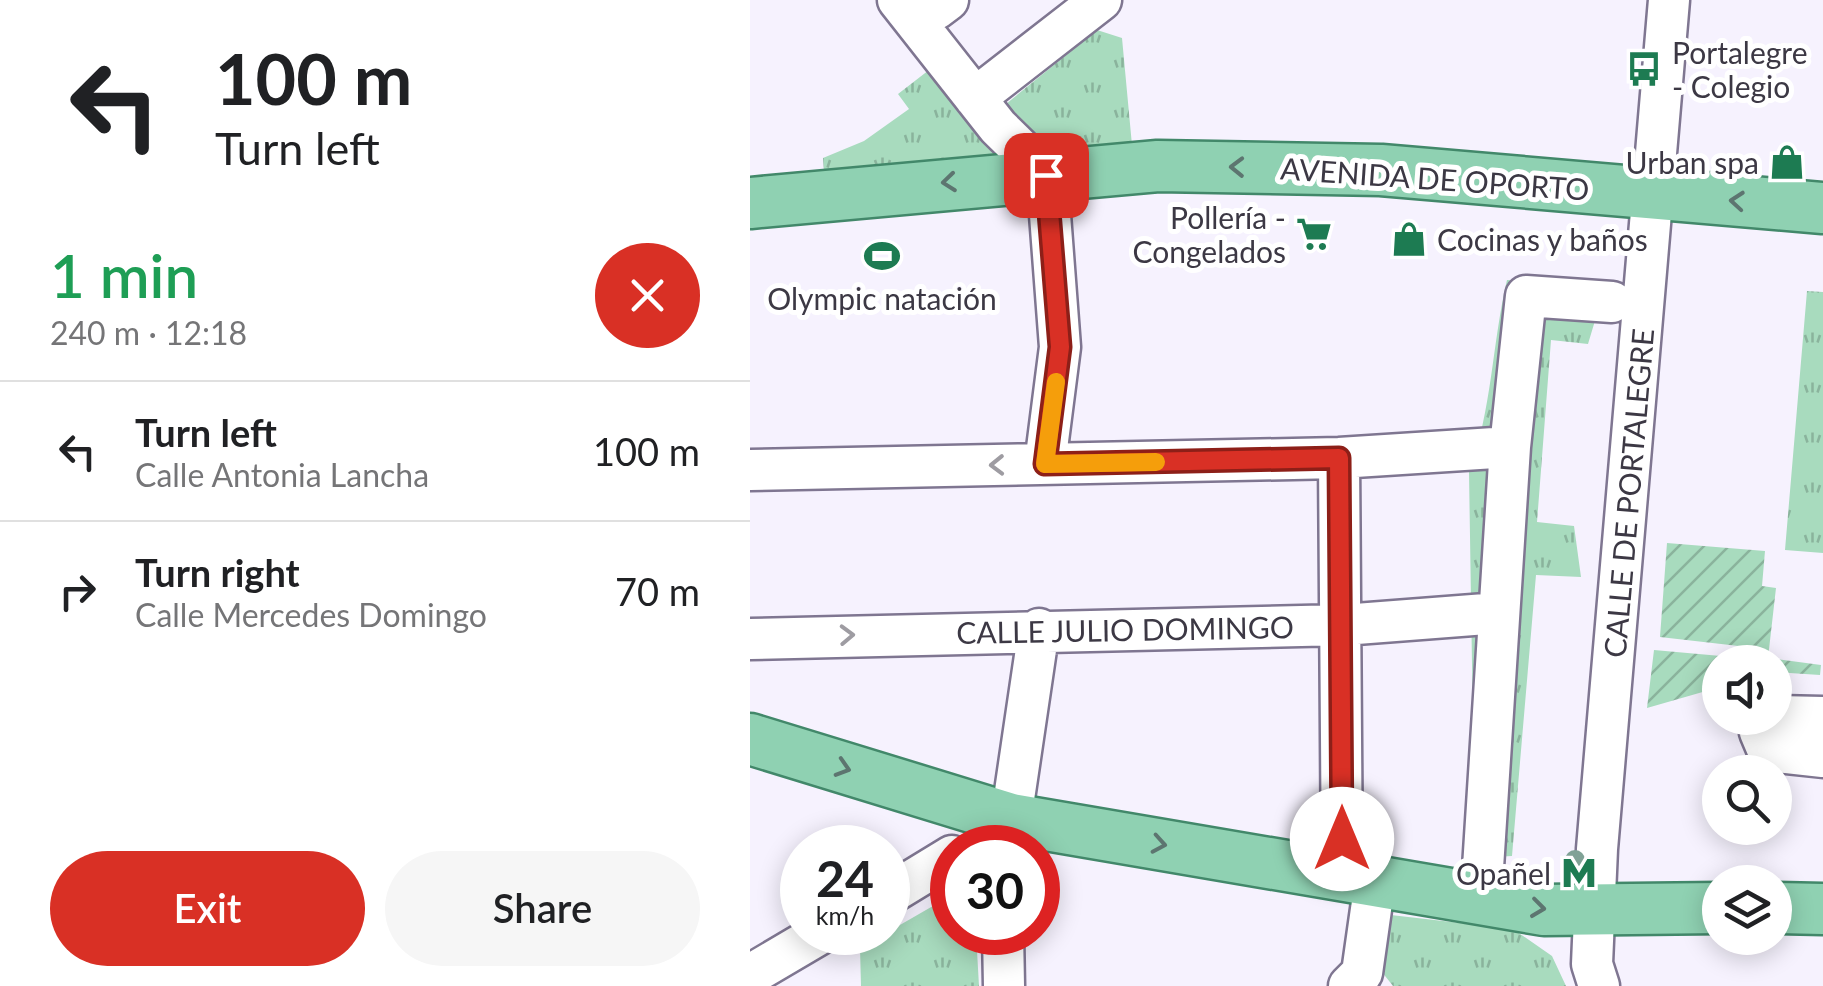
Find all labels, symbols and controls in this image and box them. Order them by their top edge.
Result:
place label: Portalegre - Colegio [1672,34,1807,104]
text: 100 m [215,36,412,120]
icon: left [50,40,180,170]
bus stop icon: Portalegre - Colegio [1625,50,1663,88]
text: Turn left [215,121,380,175]
pin [1004,133,1089,218]
shop icon: Urban spa [1768,143,1806,181]
place label: Urban spa [1626,144,1759,180]
icon: arrive [1019,148,1074,203]
street label: AVENIDA DE OPORTO [1279,149,1591,207]
one-way arrow [1228,157,1244,178]
one-way arrow [941,171,957,192]
one-way arrow [1729,190,1745,212]
place label: Pollería - Congelados [1133,199,1286,269]
supermarket icon: Pollería - Congelados [1295,215,1333,253]
shop icon: Cocinas y baños [1390,220,1428,258]
place label: Cocinas y baños [1437,221,1648,257]
sports icon: Olympic natación [863,237,901,275]
text: 1 min [50,239,198,311]
button: close [595,243,700,348]
place label: Olympic natación [767,280,997,316]
text: 240 m · 12:18 [50,313,247,352]
street label: CALLE DE PORTALEGRE [1596,327,1660,659]
text: Turn left [135,409,277,455]
icon: left [50,424,105,479]
text: 100 m [593,428,700,474]
one-way arrow [988,454,1004,475]
text: Calle Antonia Lancha [135,455,429,494]
text: Turn right [135,549,300,595]
icon: right [50,564,105,619]
text: 70 m [615,568,700,614]
text: Calle Mercedes Domingo [135,595,487,634]
street label: CALLE JULIO DOMINGO [956,608,1294,650]
one-way arrow [840,625,856,646]
map controls [1702,645,1792,955]
button: sound [1702,645,1792,735]
button: search [1702,755,1792,845]
one-way arrow [834,756,851,777]
position arrow [1290,787,1394,891]
speed limit sign: 30 [930,825,1060,955]
one-way arrow [1150,833,1167,854]
text: 24 [816,848,874,908]
button: Exit [50,851,365,966]
button: Share [385,851,700,966]
metro station icon: Opañel [1560,854,1598,892]
place label: Opañel [1456,855,1551,891]
button: layers [1702,865,1792,955]
one-way arrow [1530,897,1546,918]
text: km/h [816,900,874,930]

